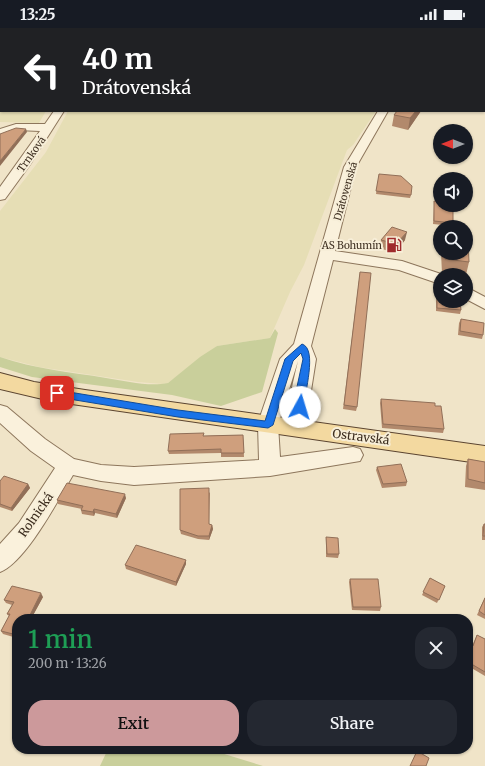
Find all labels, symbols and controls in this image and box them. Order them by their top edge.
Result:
text: 13:25 [20,5,56,24]
text: 40 m [82,41,153,77]
icon: left [16,44,68,96]
text: Drátovenská [82,76,191,99]
north arrow [433,124,473,164]
map controls [433,124,473,308]
street label: Trnková [14,133,49,175]
street label: Drátovenská [331,160,360,222]
button: sound [433,172,473,212]
button: search [433,220,473,260]
fuel station icon: AS Bohumín [385,236,403,254]
place label: AS Bohumín [321,239,382,252]
button: layers [433,268,473,308]
pin [40,376,74,410]
icon: arrive [46,382,68,404]
position arrow [279,386,321,428]
street label: Ostravská [332,426,391,448]
street label: Rolnická [15,489,57,540]
text: 1 min [28,624,93,655]
button: close [415,627,457,669]
text: 200 m · 13:26 [28,655,107,672]
button: Exit [28,700,239,746]
button: Share [247,700,457,746]

